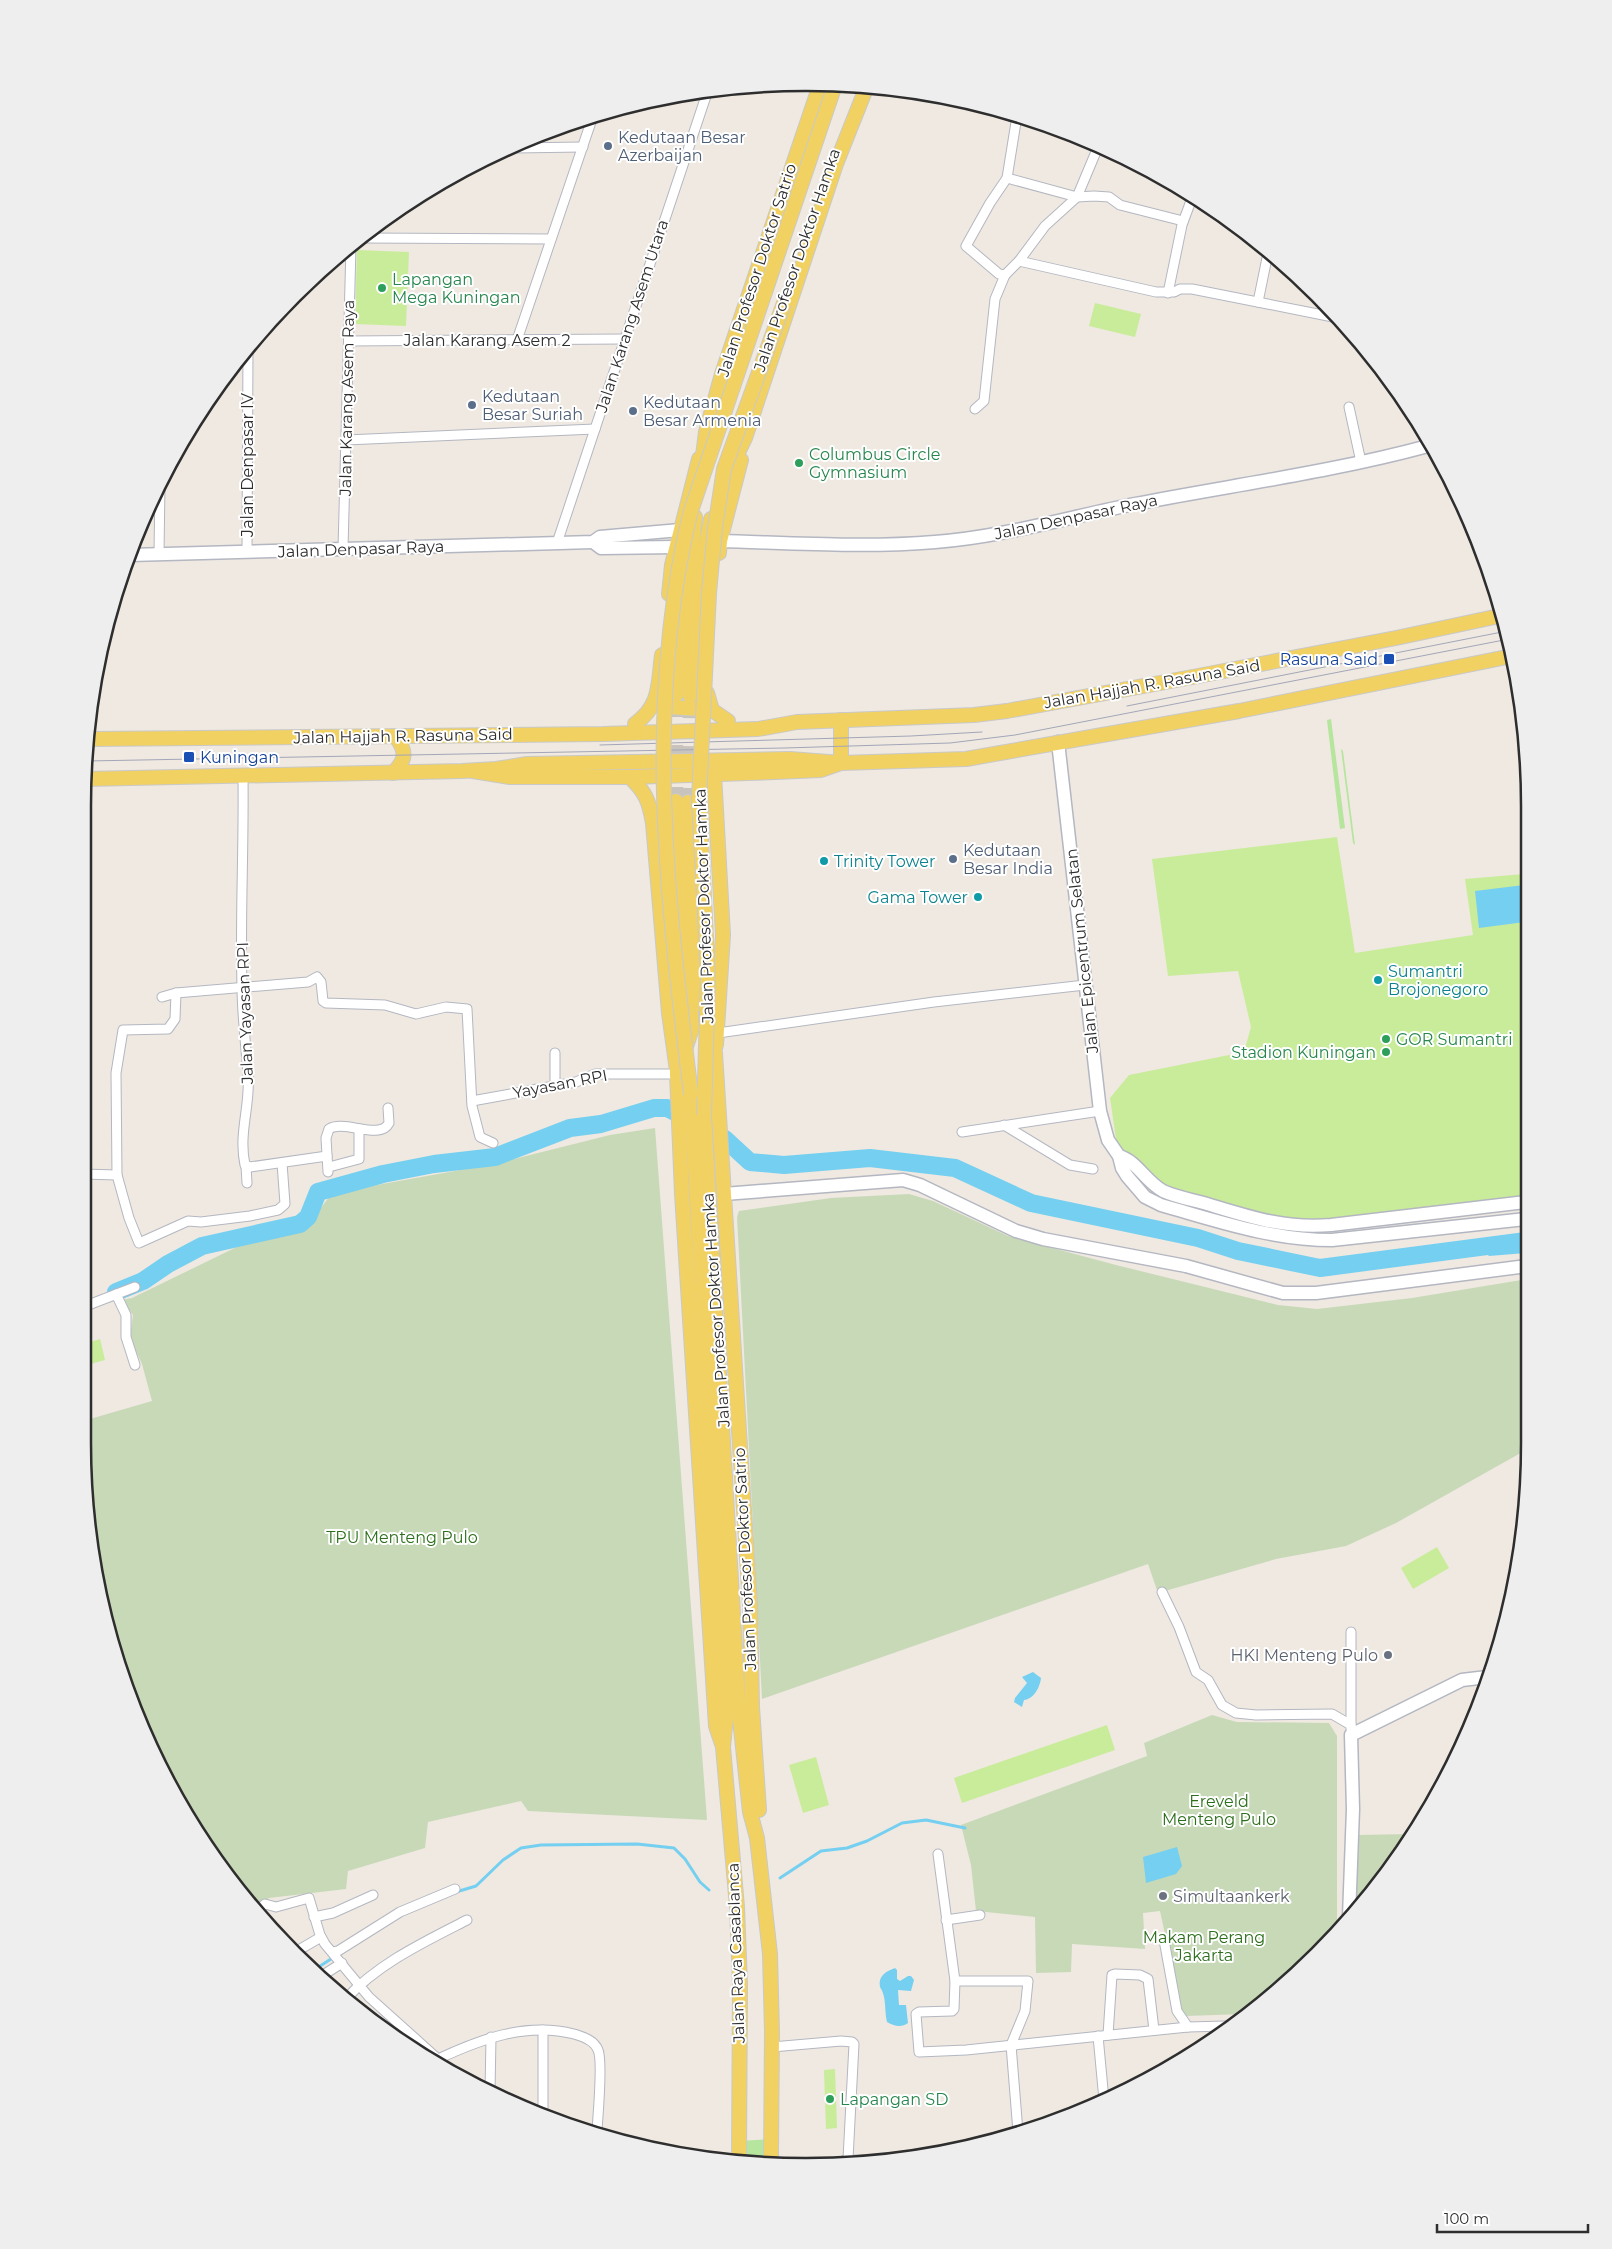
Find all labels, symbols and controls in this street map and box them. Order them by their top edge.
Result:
place label: Kedutaan Besar Azerbaijan [618,128,746,165]
marker: Kedutaan Besar Azerbaijan [602,140,614,152]
street label: Jalan Profesor Doktor Hamka [749,146,844,375]
street label: Jalan Profesor Doktor Satrio [713,161,800,380]
street label: Jalan Karang Asem Utara [592,217,672,416]
place label: Lapangan Mega Kuningan [392,270,521,307]
marker: Lapangan Mega Kuningan [376,282,388,294]
street label: Jalan Karang Asem Raya [336,300,358,497]
street label: Jalan Karang Asem 2 [402,331,571,350]
place label: Kedutaan Besar Suriah [482,387,583,424]
street label: Jalan Denpasar IV [238,392,257,538]
place label: Kedutaan Besar Armenia [643,393,762,430]
marker: Kedutaan Besar Suriah [466,399,478,411]
marker: Kedutaan Besar Armenia [627,405,639,417]
place label: Columbus Circle Gymnasium [809,445,940,482]
marker: Columbus Circle Gymnasium [793,457,805,469]
street label: Jalan Denpasar Raya [992,490,1159,544]
street label: Jalan Denpasar Raya [277,537,444,561]
place label: Rasuna Said [1280,650,1378,669]
marker: Rasuna Said [1382,652,1396,666]
street label: Jalan Hajjah R. Rasuna Said [1041,656,1262,713]
street label: Jalan Hajjah R. Rasuna Said [292,725,513,747]
place label: Kuningan [200,748,279,767]
marker: Kuningan [182,750,196,764]
street label: Jalan Profesor Doktor Hamka [690,788,718,1025]
place label: Kedutaan Besar India [963,841,1053,878]
street label: Jalan Epicentrum Selatan [1062,848,1102,1055]
place label: Trinity Tower [834,852,935,871]
marker: Kedutaan Besar India [947,853,959,865]
marker: Trinity Tower [818,855,830,867]
place label: Gama Tower [868,888,968,907]
marker: Gama Tower [972,891,984,903]
street label: Jalan Yayasan RPI [233,942,257,1085]
place label: Sumantri Brojonegoro [1388,962,1488,999]
marker: Sumantri Brojonegoro [1372,974,1384,986]
place label: GOR Sumantri [1396,1030,1512,1049]
marker: GOR Sumantri [1380,1033,1392,1045]
place label: Stadion Kuningan [1231,1043,1376,1062]
marker: Stadion Kuningan [1380,1046,1392,1058]
street label: Yayasan RPI [511,1066,609,1102]
street label: Jalan Profesor Doktor Hamka [698,1192,734,1429]
street label: Jalan Profesor Doktor Satrio [730,1447,760,1672]
park label: TPU Menteng Pulo [326,1528,478,1547]
place label: HKI Menteng Pulo [1230,1646,1378,1665]
marker: HKI Menteng Pulo [1382,1649,1394,1661]
park label: Ereveld Menteng Pulo [1162,1792,1276,1829]
street label: Jalan Raya Casablanca [723,1862,749,2045]
place label: Simultaankerk [1173,1887,1290,1906]
marker: Simultaankerk [1157,1890,1169,1902]
park label: Makam Perang Jakarta [1143,1928,1265,1965]
place label: Lapangan SD [840,2090,948,2109]
marker: Lapangan SD [824,2093,836,2105]
scale bar [1437,2202,1588,2234]
text: 100 m [1444,2209,1489,2228]

